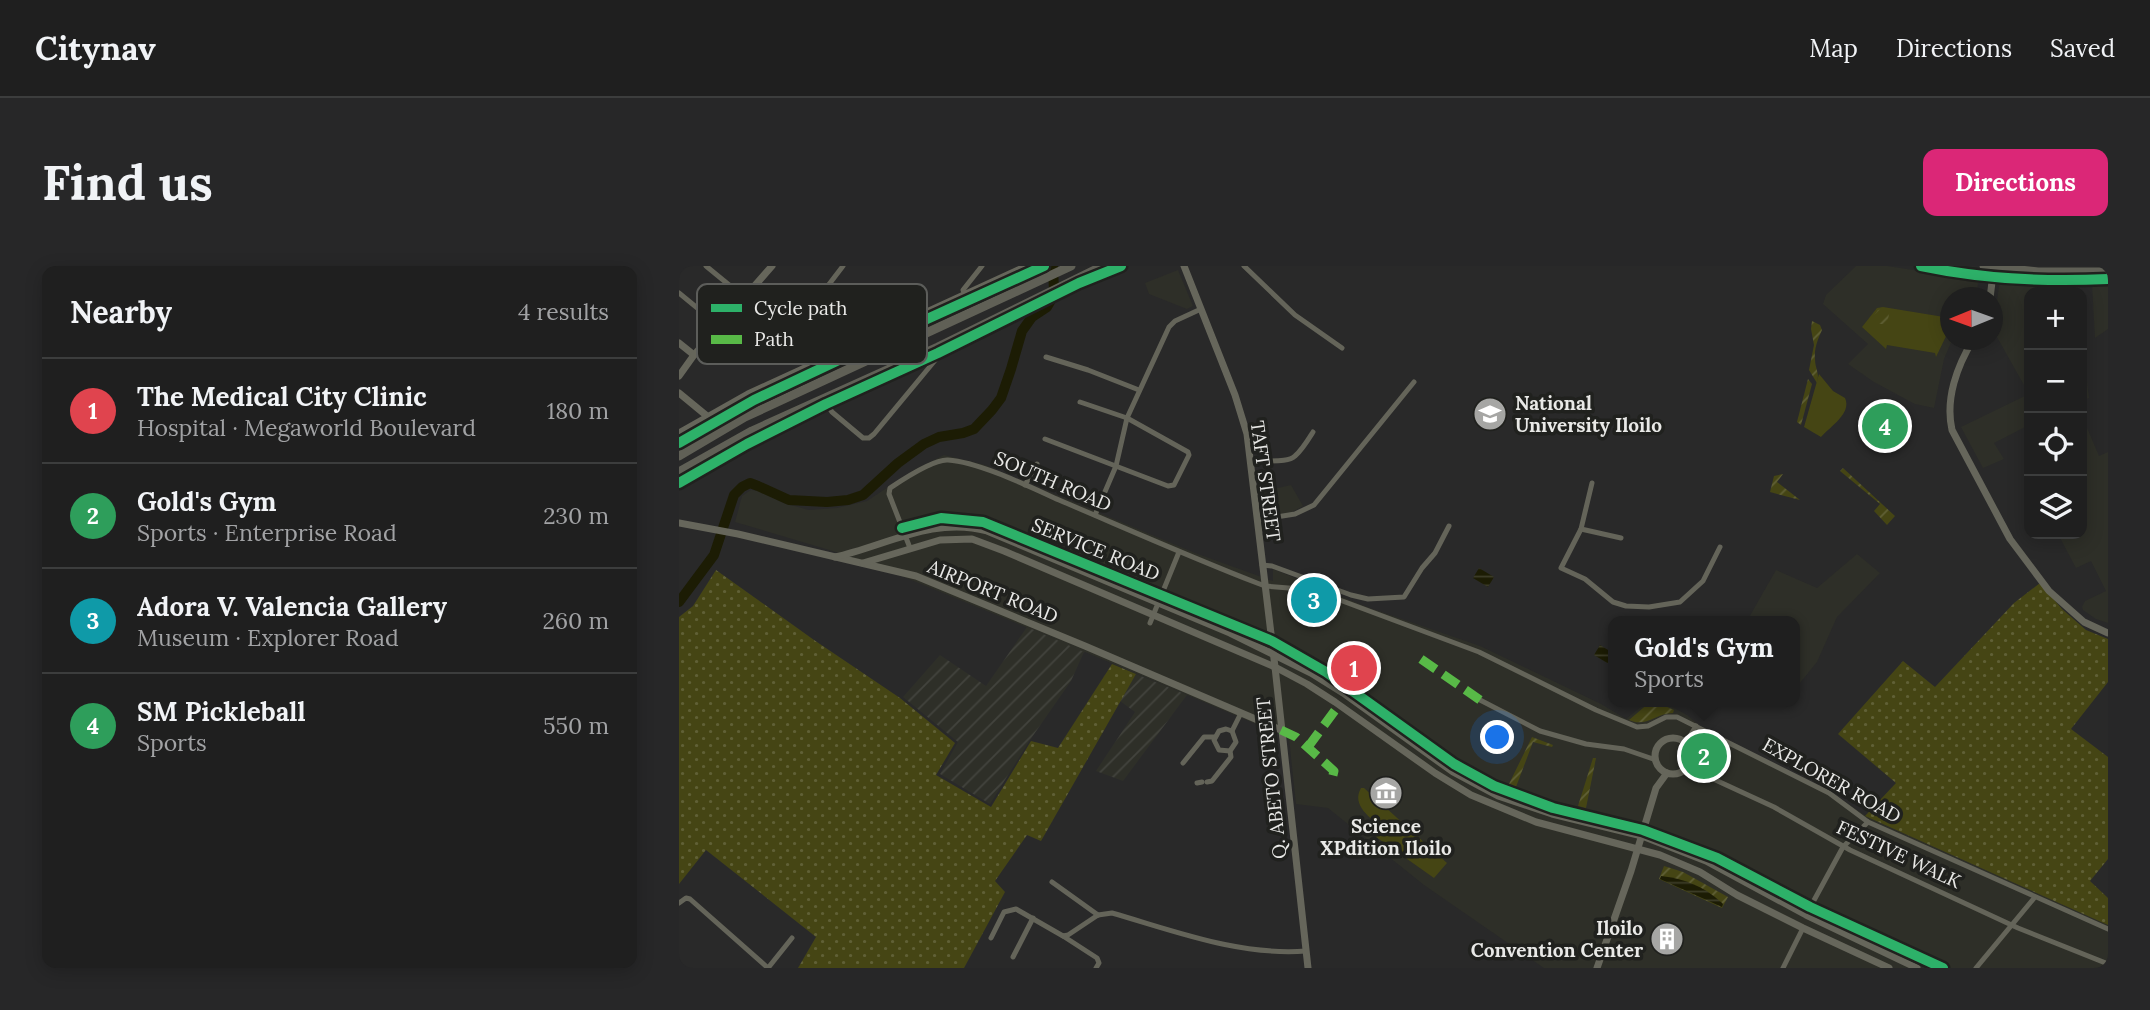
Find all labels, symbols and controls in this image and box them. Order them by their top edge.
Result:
text: Citynav [35,27,156,69]
text: Map [1809,33,1858,64]
text: Directions [1896,33,2012,64]
text: Saved [2050,33,2115,64]
button: Directions [1923,149,2108,216]
text: Find us [42,151,213,213]
legend [697,284,927,364]
north arrow [1940,287,2003,350]
map controls [2024,287,2087,539]
button: + [2024,287,2087,350]
text: Nearby [70,293,172,331]
text: Cycle path [754,296,847,320]
text: 4 results [518,297,609,326]
text: Path [754,327,794,351]
button: − [2024,350,2087,413]
text: The Medical City Clinic [137,380,427,413]
place label: National University Iloilo [1515,391,1662,437]
school or university icon: National University Iloilo [1471,395,1509,433]
text: 1 [88,396,98,425]
text: 180 m [547,396,609,425]
pin: 4 [1862,400,1908,452]
text: Hospital · Megaworld Boulevard [137,413,476,442]
button: locate [2024,413,2087,476]
street label: TAFT STREET [1246,419,1286,543]
street label: SOUTH ROAD [991,446,1115,516]
button: layers [2024,476,2087,539]
text: Gold's Gym [137,485,277,518]
text: 2 [87,501,99,530]
text: 230 m [543,501,609,530]
street label: SERVICE ROAD [1028,512,1164,586]
text: Sports · Enterprise Road [137,518,397,547]
street label: AIRPORT ROAD [923,554,1062,628]
pin: 3 [1291,574,1337,626]
text: Adora V. Valencia Gallery [137,590,447,623]
text: 3 [87,606,99,635]
text: 260 m [542,606,609,635]
popup [1608,616,1800,707]
text: Museum · Explorer Road [137,623,399,652]
text: Gold's Gym [1634,631,1774,664]
pin: 1 [1331,642,1377,694]
text: Sports [1634,664,1704,693]
text: SM Pickleball [137,695,306,728]
street label: Q. ABETO STREET [1251,696,1291,860]
text: 4 [87,711,99,740]
text: 550 m [543,711,609,740]
your location [1480,720,1514,754]
text: Sports [137,728,207,757]
pin: 2 [1681,730,1727,782]
street label: EXPLORER ROAD [1759,732,1905,828]
museum icon: Science XPdition Iloilo [1367,774,1405,812]
place label: Science XPdition Iloilo [1320,814,1452,860]
street label: FESTIVE WALK [1833,815,1965,893]
place label: Iloilo Convention Center [1471,916,1643,962]
building icon: Iloilo Convention Center [1648,920,1686,958]

